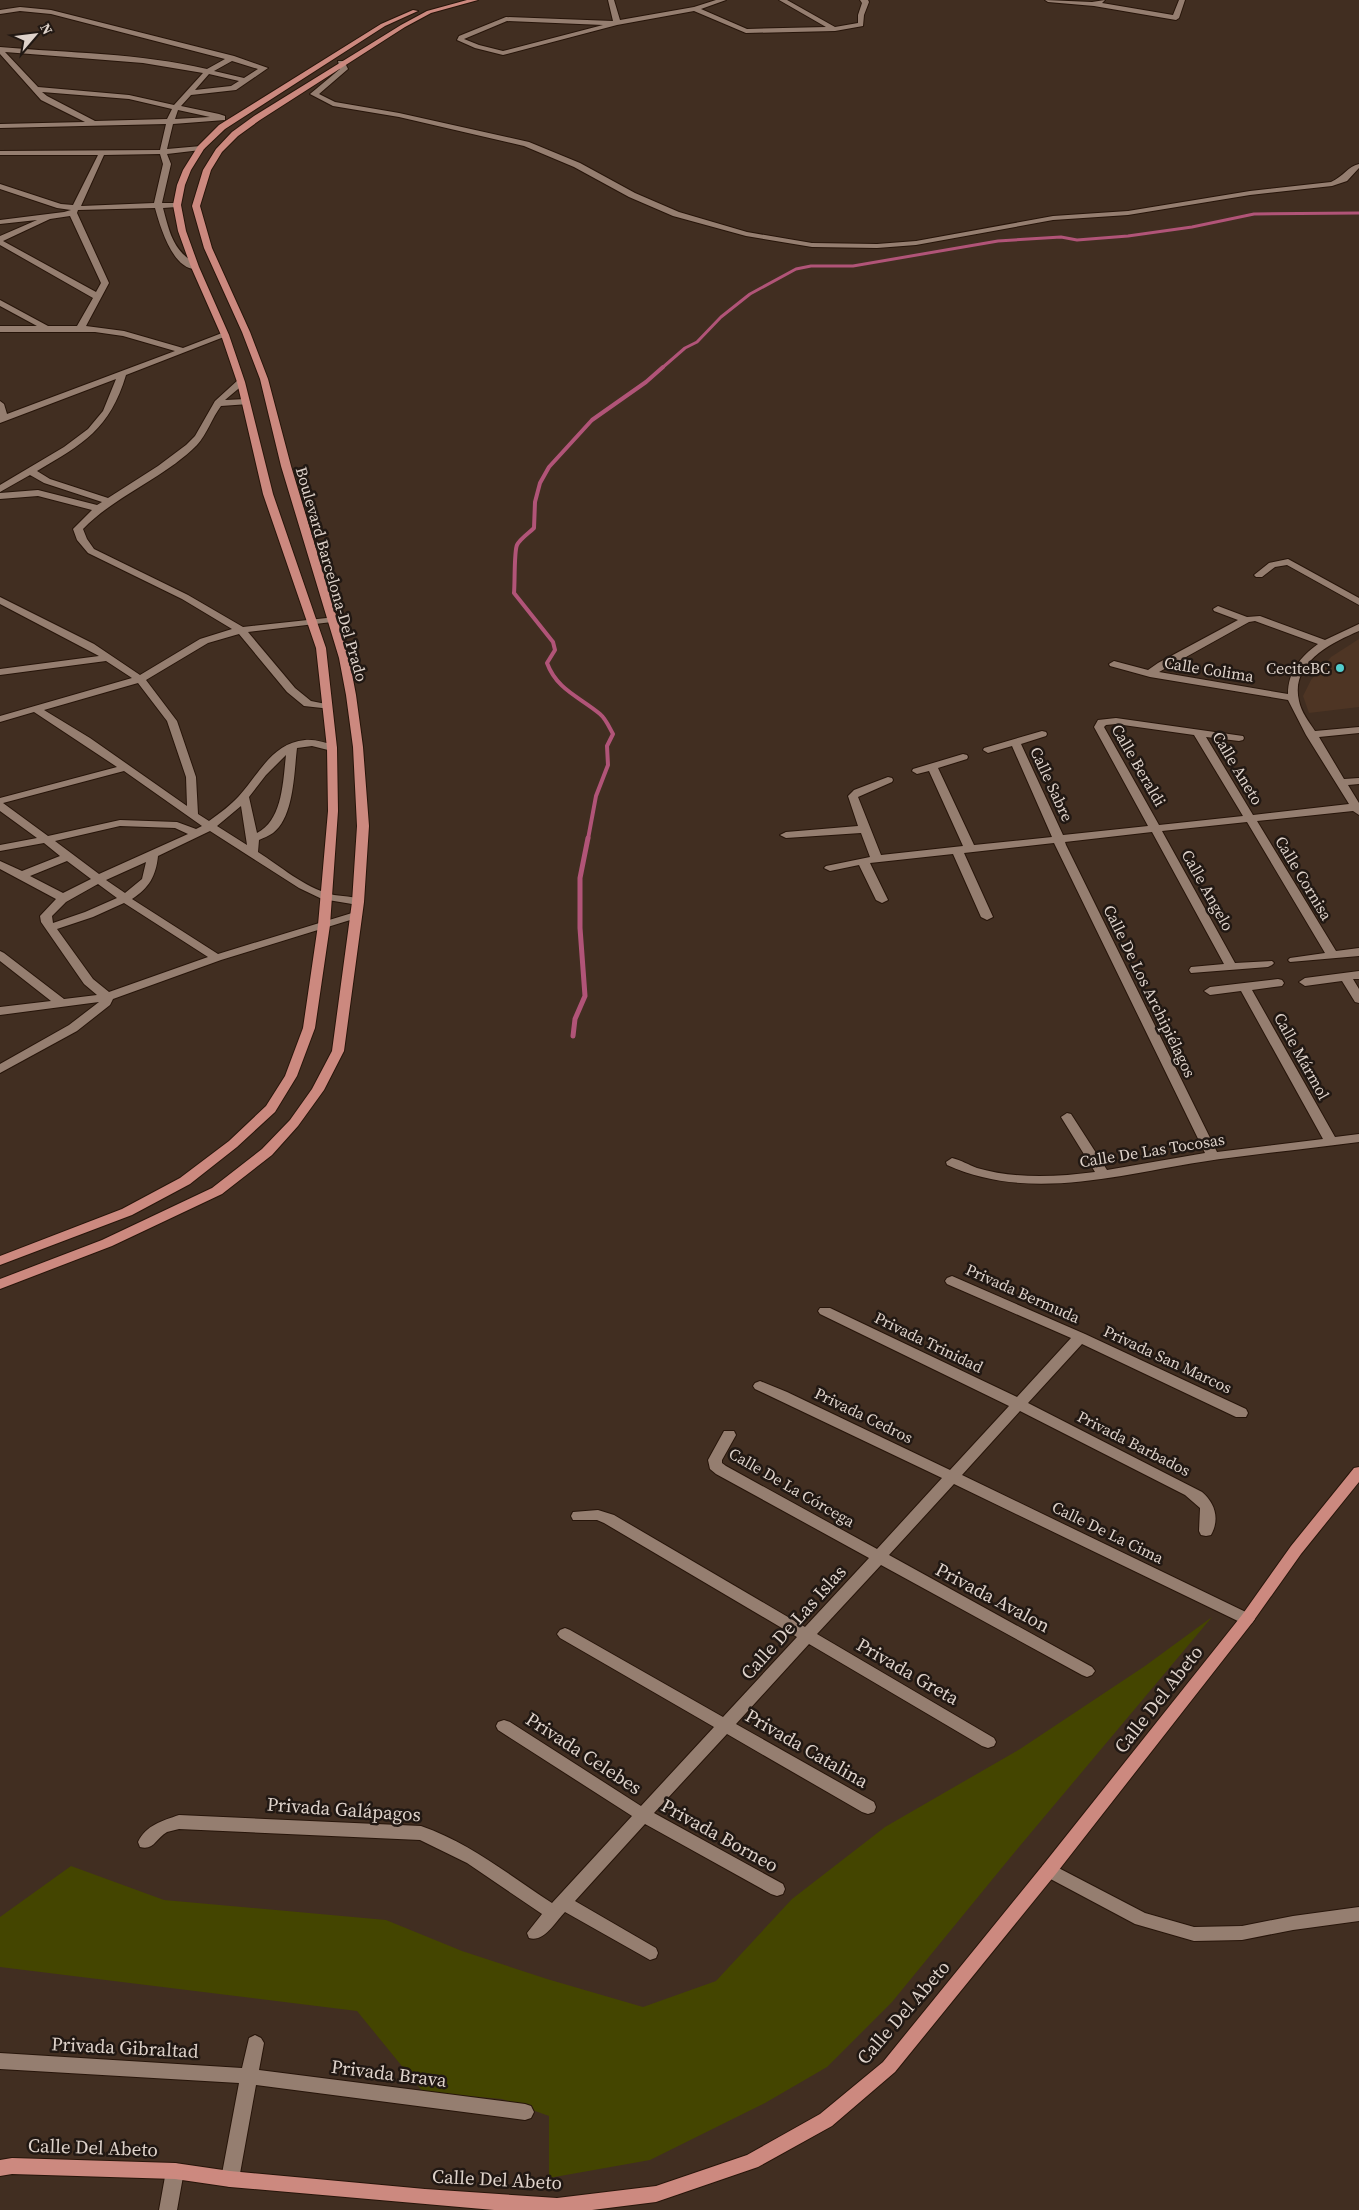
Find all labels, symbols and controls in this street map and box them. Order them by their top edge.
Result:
north arrow [10,10,60,60]
text: N [35,20,58,38]
street label: Boulevard Barcelona-Del Prado [291,464,373,684]
street label: Calle Colima [1163,651,1256,687]
place label: CeciteBC [1266,657,1330,679]
marker: CeciteBC [1334,662,1346,674]
street label: Calle Beraldi [1107,720,1171,810]
street label: Calle Aneto [1207,727,1269,809]
street label: Calle Sabre [1025,743,1079,825]
street label: Calle Cornisa [1270,832,1338,925]
street label: Calle Angelo [1177,845,1239,935]
street label: Calle De Los Archipiélagos [1099,901,1201,1081]
street label: Calle Mármol [1269,1009,1335,1104]
street label: Calle De Las Tocosas [1078,1128,1226,1172]
street label: Privada Bermuda [962,1258,1084,1328]
street label: Privada Trinidad [871,1306,987,1378]
street label: Privada San Marcos [1100,1320,1236,1398]
street label: Privada Cedros [811,1382,917,1448]
street label: Privada Barbados [1074,1405,1194,1481]
street label: Calle De La Córcega [725,1442,860,1532]
street label: Calle De La Cima [1048,1495,1168,1569]
street label: Privada Avalon [931,1556,1055,1638]
street label: Calle De Las Islas [734,1559,852,1685]
street label: Privada Greta [852,1631,964,1711]
street label: Calle Del Abeto [1108,1640,1208,1758]
street label: Privada Catalina [741,1702,874,1794]
street label: Privada Celebes [521,1706,647,1800]
street label: Privada Galápagos [266,1791,422,1827]
street label: Privada Borneo [657,1792,783,1878]
street label: Calle Del Abeto [851,1954,955,2070]
street label: Privada Gibraltad [51,2030,200,2064]
street label: Privada Brava [330,2053,449,2093]
street label: Calle Del Abeto [28,2132,158,2162]
street label: Calle Del Abeto [431,2163,563,2195]

